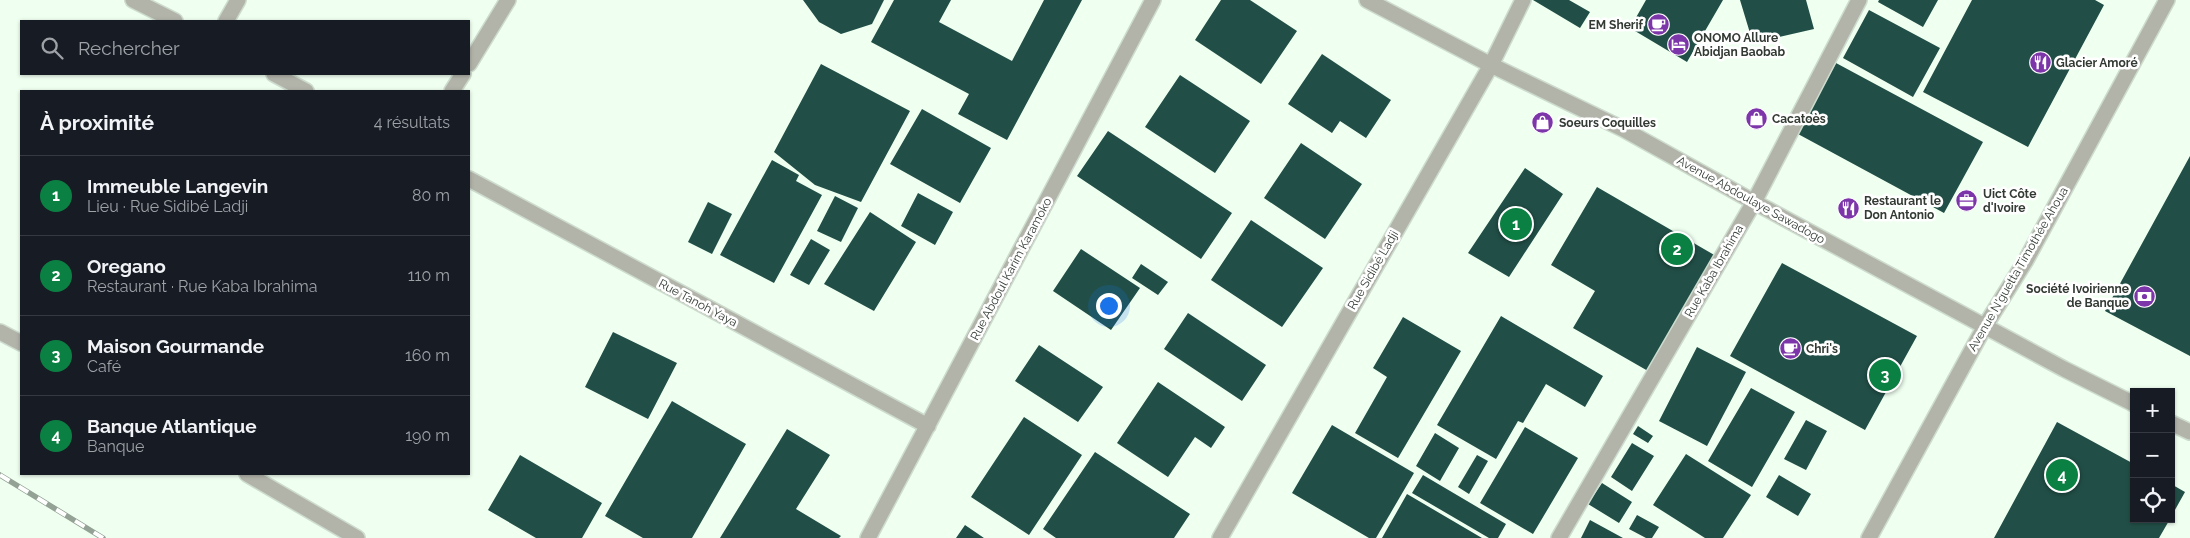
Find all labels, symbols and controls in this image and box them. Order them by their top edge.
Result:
cafe icon: EM Sherif [1647,13,1671,37]
place label: EM Sherif [1589,18,1644,32]
search box [20,20,470,75]
place label: ONOMO Allure Abidjan Baobab [1694,31,1785,59]
hotel icon: ONOMO Allure Abidjan Baobab [1666,33,1690,57]
icon: search [38,34,66,62]
text: Rechercher [78,37,180,59]
restaurant icon: Glacier Amoré [2028,51,2052,75]
place label: Glacier Amoré [2056,56,2138,70]
shop icon: Cacatoès [1744,107,1768,131]
text: À proximité [40,110,154,135]
shop icon: Soeurs Coquilles [1531,111,1555,135]
place label: Cacatoès [1772,112,1826,126]
text: 4 résultats [374,113,450,132]
place label: Soeurs Coquilles [1559,116,1656,130]
street label: Avenue Abdoulaye Sawadogo [1675,153,1827,247]
text: Immeuble Langevin [87,175,268,197]
street label: Avenue N'guetta Timothée Ahoua [1965,184,2071,354]
text: 1 [52,186,60,205]
text: 80 m [412,186,450,205]
place label: Uict Côte d'Ivoire [1983,187,2036,215]
office icon: Uict Côte d'Ivoire [1955,189,1979,213]
place label: Restaurant le Don Antonio [1864,194,1941,222]
street label: Rue Abdoul Karim Karamoko [967,195,1055,343]
restaurant icon: Restaurant le Don Antonio [1836,196,1860,220]
text: Lieu · Rue Sidibé Ladji [87,197,248,216]
pin: 1 [1500,205,1532,243]
street label: Rue Kaba Ibrahima [1682,222,1746,320]
street label: Rue Sidibé Ladji [1345,228,1401,312]
pin: 2 [1661,230,1693,268]
text: Oregano [87,255,166,277]
text: 2 [51,266,61,285]
text: 110 m [408,266,450,285]
street label: Rue Tanoh Yaya [656,276,740,330]
text: Restaurant · Rue Kaba Ibrahima [87,277,317,296]
place label: Société Ivoirienne de Banque [2026,282,2129,310]
bank icon: Société Ivoirienne de Banque [2133,284,2157,308]
your location [1096,293,1122,319]
text: Maison Gourmande [87,335,264,357]
cafe icon: Chri's [1778,337,1802,361]
place label: Chri's [1806,342,1838,356]
text: 3 [52,346,60,365]
text: 160 m [405,346,450,365]
pin: 3 [1869,356,1901,394]
text: Café [87,357,121,376]
map controls [2130,388,2175,523]
button: + [2130,388,2175,433]
text: Banque Atlantique [87,415,257,437]
text: 4 [51,426,61,445]
text: 190 m [405,426,450,445]
button: − [2130,433,2175,478]
text: Banque [87,437,144,456]
pin: 4 [2046,456,2078,494]
button: locate [2130,478,2175,523]

